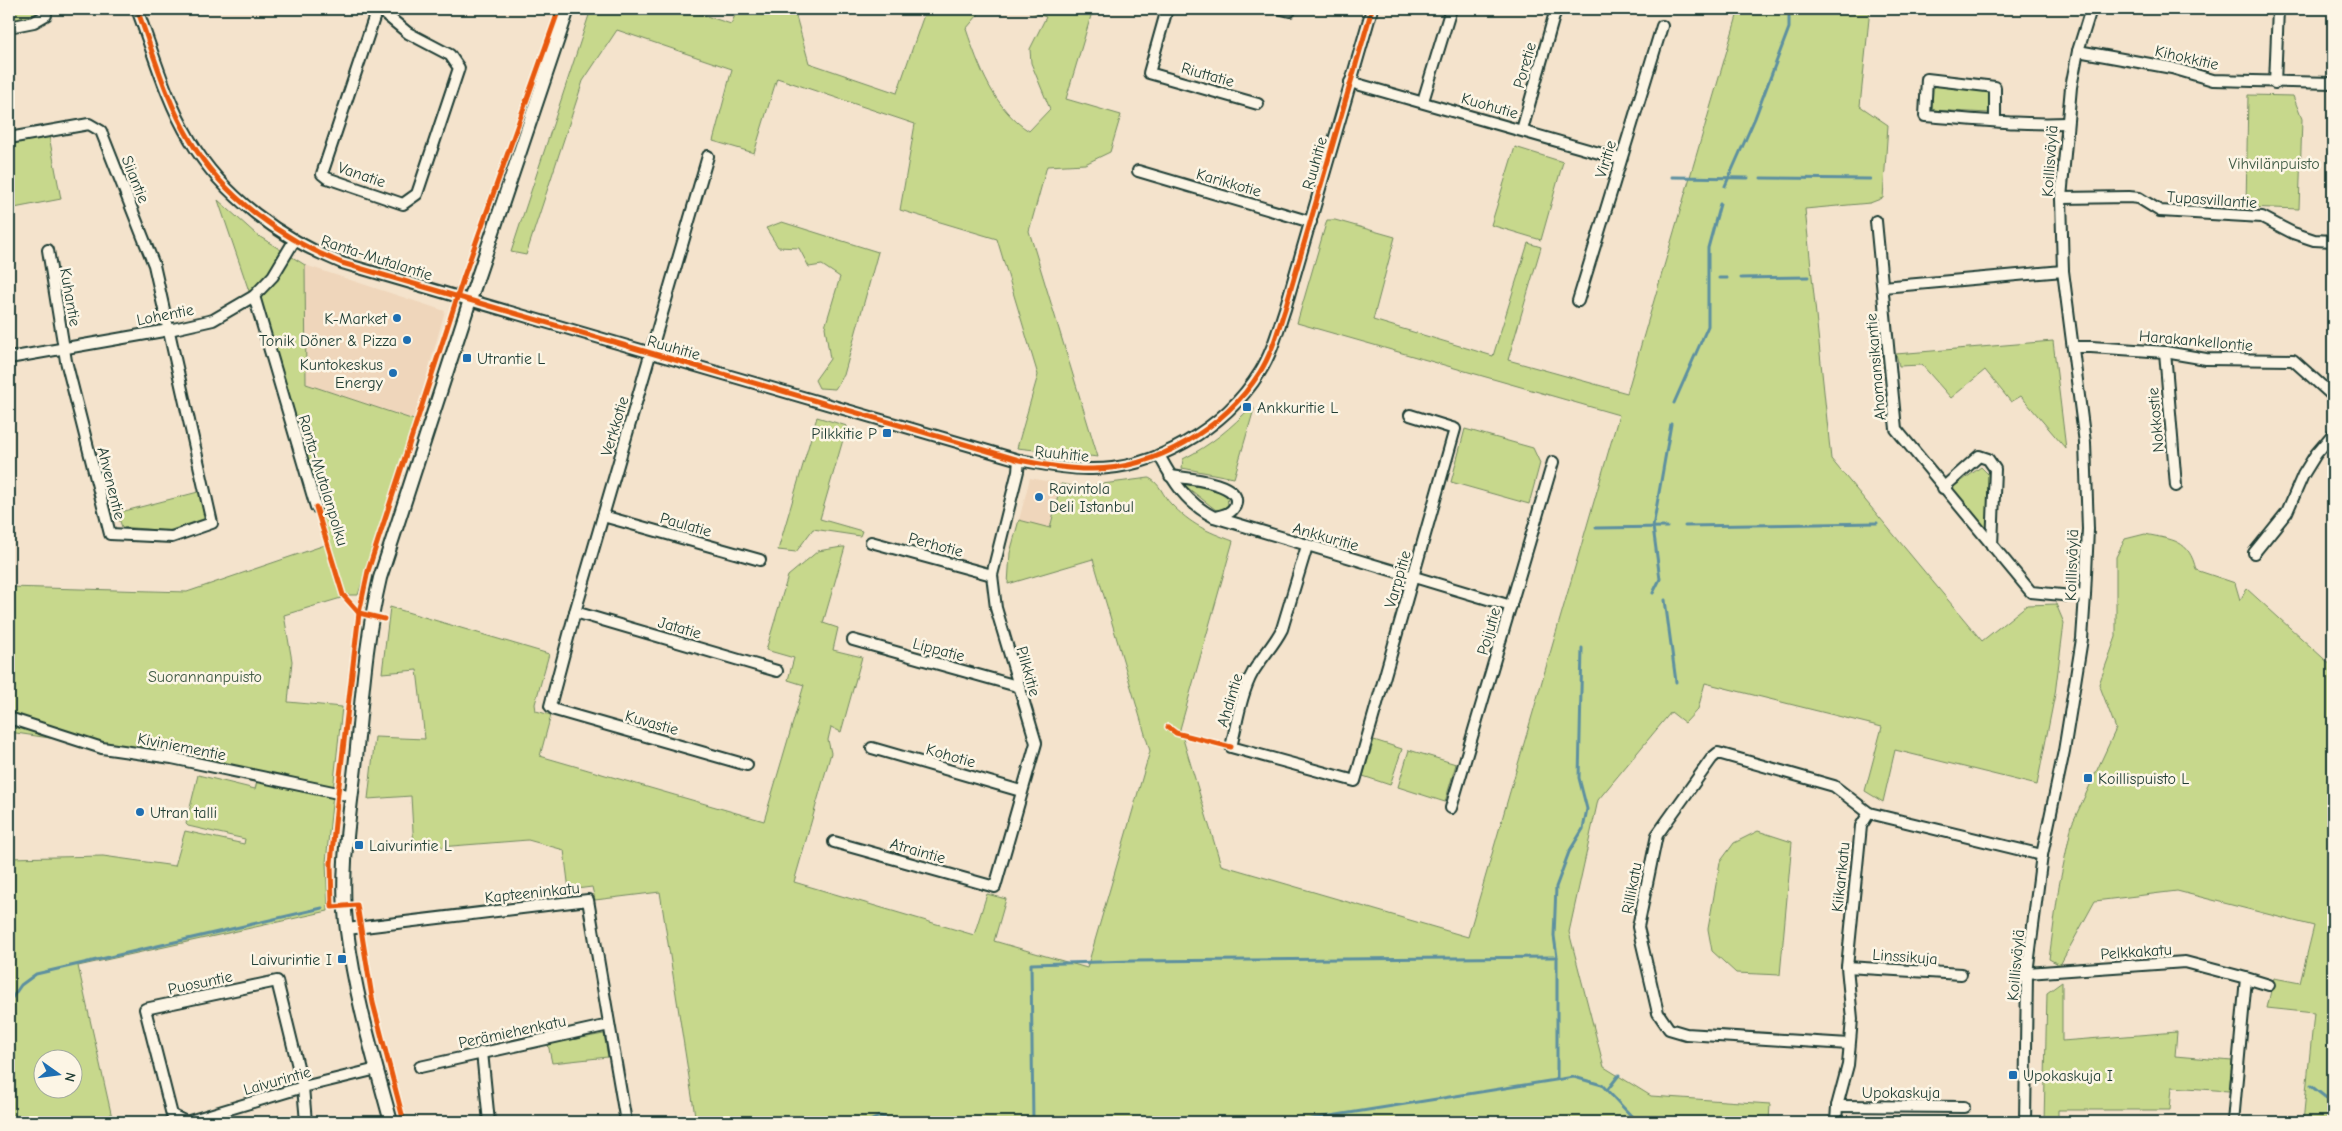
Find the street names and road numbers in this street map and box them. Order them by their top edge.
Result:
street label: Poretie [1510,40,1540,90]
street label: Kihokkitie [2153,42,2220,74]
street label: Riuttatie [1179,59,1236,91]
street label: Kuohutie [1459,89,1520,123]
street label: Koillisväylä [2039,125,2061,198]
street label: Ruuhitie [1299,135,1331,192]
street label: Viritie [1592,138,1620,180]
street label: Siiantie [117,153,153,206]
street label: Vanatie [335,158,388,191]
street label: Karikkotie [1194,165,1263,201]
street label: Tupasvillantie [2166,188,2258,212]
street label: Ranta-Mutalantie [319,231,435,284]
street label: Kuhantie [56,267,84,328]
street label: Lohentie [135,301,195,329]
street label: Ahomansikantie [1862,312,1890,421]
street label: Harakankellontie [2138,327,2254,355]
street label: Ruuhitie [645,332,702,364]
street label: Nokkostie [2144,387,2168,453]
street label: Verkkotie [597,394,633,458]
street label: Ranta-Mutalanpolku [295,413,352,548]
street label: Ruuhitie [1034,442,1090,466]
street label: Ahvenentie [93,445,129,521]
street label: Paulatie [658,509,714,541]
street label: Ankkuritie [1291,519,1361,555]
street label: Perhotie [906,529,965,561]
street label: Koillisväylä [2062,529,2082,601]
street label: Varppitie [1381,548,1415,610]
street label: Poijutie [1474,605,1504,657]
street label: Jatatie [656,613,703,643]
street label: Lippatie [911,634,967,666]
street label: Pilkkitie [1012,644,1044,698]
street label: Ahdintie [1213,671,1247,729]
street label: Kuvastie [623,707,680,739]
street label: Kiviniementie [136,730,228,764]
street label: Kohotie [924,740,977,772]
street label: Atraintie [888,834,948,867]
street label: Kiikarikatu [1828,841,1854,913]
street label: Rillikatu [1618,861,1646,916]
street label: Kapteeninkatu [484,879,581,907]
street label: Koillisväylä [2004,928,2028,1002]
street label: Pelkkakatu [2100,941,2172,963]
street label: Linssikuja [1872,946,1938,968]
street label: Puosuntie [166,967,234,999]
street label: Perämiehenkatu [457,1012,567,1052]
street label: Laivurintie [241,1063,313,1099]
street label: Upokaskuja [1862,1084,1940,1102]

